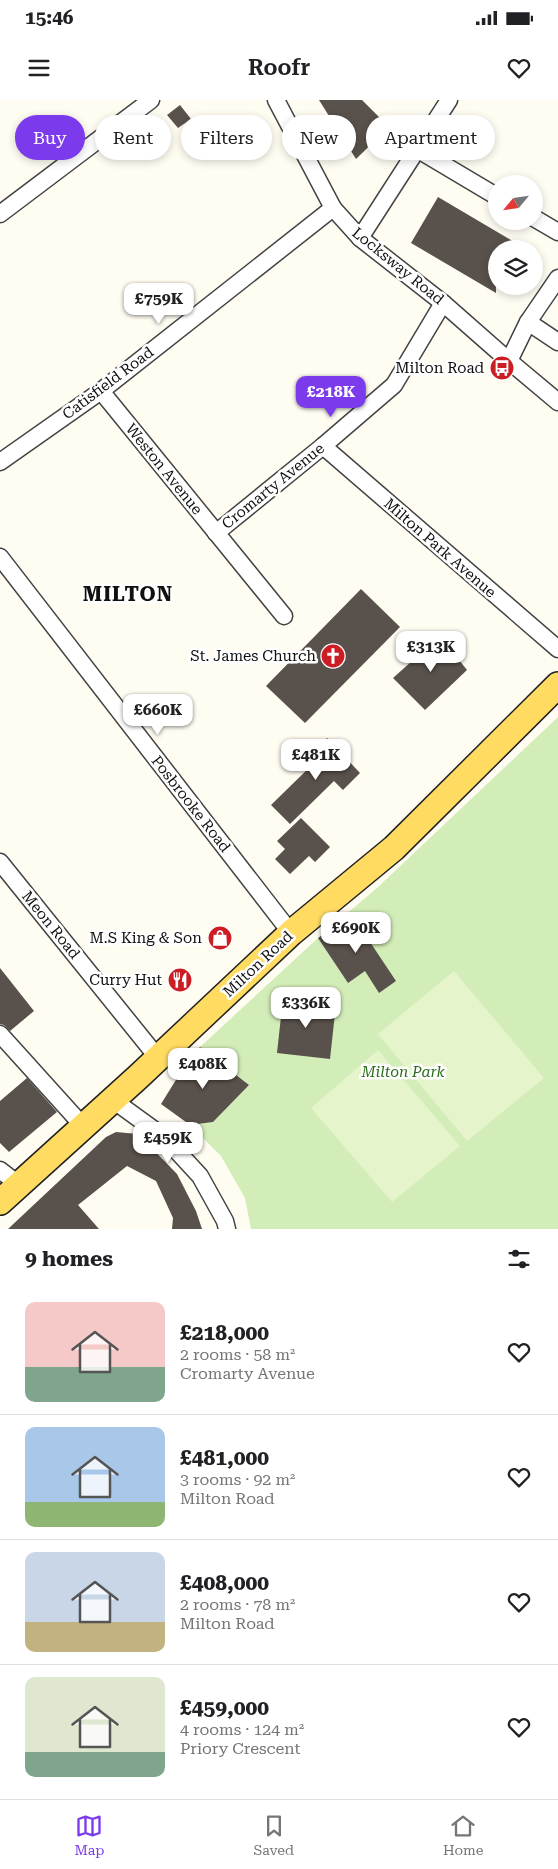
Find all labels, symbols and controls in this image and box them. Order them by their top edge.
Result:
text: 15:46 [25,6,74,29]
icon: menu [25,54,53,82]
icon: heart [505,54,533,82]
text: Roofr [248,55,310,80]
chip: Buy [15,115,85,160]
chip: Rent [95,115,171,160]
chip: Filters [181,115,272,160]
chip: New [282,115,356,160]
chip: Apartment [366,115,495,160]
north arrow [488,175,542,230]
map controls [488,175,543,295]
street label: Locksway Road [348,224,448,309]
button: layers [488,240,543,295]
pin: £759K [124,282,194,325]
text: £759K [135,289,183,308]
street label: Catisfield Road [59,343,157,423]
bus stop icon: Milton Road [489,355,515,381]
place label: Milton Road [395,359,484,377]
pin: £218K [296,376,366,418]
text: £218K [307,382,355,401]
street label: Weston Avenue [122,420,206,518]
street label: Cromarty Avenue [218,439,328,533]
street label: Milton Park Avenue [380,494,500,602]
district label: MILTON [83,582,173,606]
pin: £313K [396,630,466,673]
text: £313K [407,637,455,656]
church icon: St. James Church [320,643,346,669]
place label: St. James Church [190,647,316,665]
pin: £660K [123,694,193,736]
text: £660K [134,700,182,719]
pin: £481K [281,738,351,781]
text: £481K [292,745,340,764]
street label: Posbrooke Road [148,752,235,856]
street label: Meon Road [18,887,84,963]
pin: £690K [321,912,391,954]
text: £690K [332,918,380,937]
shop icon: M.S King & Son [207,925,233,951]
street label: Milton Road [219,927,297,1001]
place label: M.S King & Son [90,929,202,947]
restaurant icon: Curry Hut [167,967,193,993]
place label: Curry Hut [89,971,162,989]
pin: £336K [271,986,341,1029]
text: £336K [282,993,330,1012]
pin: £408K [168,1048,238,1090]
text: £408K [179,1054,227,1073]
park label: Milton Park [360,1063,445,1081]
pin: £459K [133,1122,203,1164]
text: £459K [144,1128,192,1147]
icon: filters [505,1245,533,1273]
text: 9 homes [25,1247,113,1271]
text: £218,000 [180,1321,269,1345]
icon: home [65,1322,125,1382]
icon: heart [505,1338,533,1366]
text: 2 rooms · 58 m² [180,1345,295,1364]
text: Cromarty Avenue [180,1364,315,1383]
text: £481,000 [180,1446,269,1470]
icon: home [65,1447,125,1507]
icon: heart [505,1463,533,1491]
text: 3 rooms · 92 m² [180,1470,295,1489]
text: Milton Road [180,1489,275,1508]
text: £408,000 [180,1571,269,1595]
icon: home [65,1572,125,1632]
icon: heart [505,1588,533,1616]
text: 2 rooms · 78 m² [180,1595,295,1614]
text: Milton Road [180,1614,275,1633]
text: £459,000 [180,1696,269,1720]
icon: home [65,1697,125,1757]
icon: heart [505,1713,533,1741]
text: 4 rooms · 124 m² [180,1720,304,1739]
text: Priory Crescent [180,1739,301,1758]
tab: Map [74,1812,104,1858]
tab: Saved [253,1812,294,1858]
tab: Home [443,1812,484,1858]

